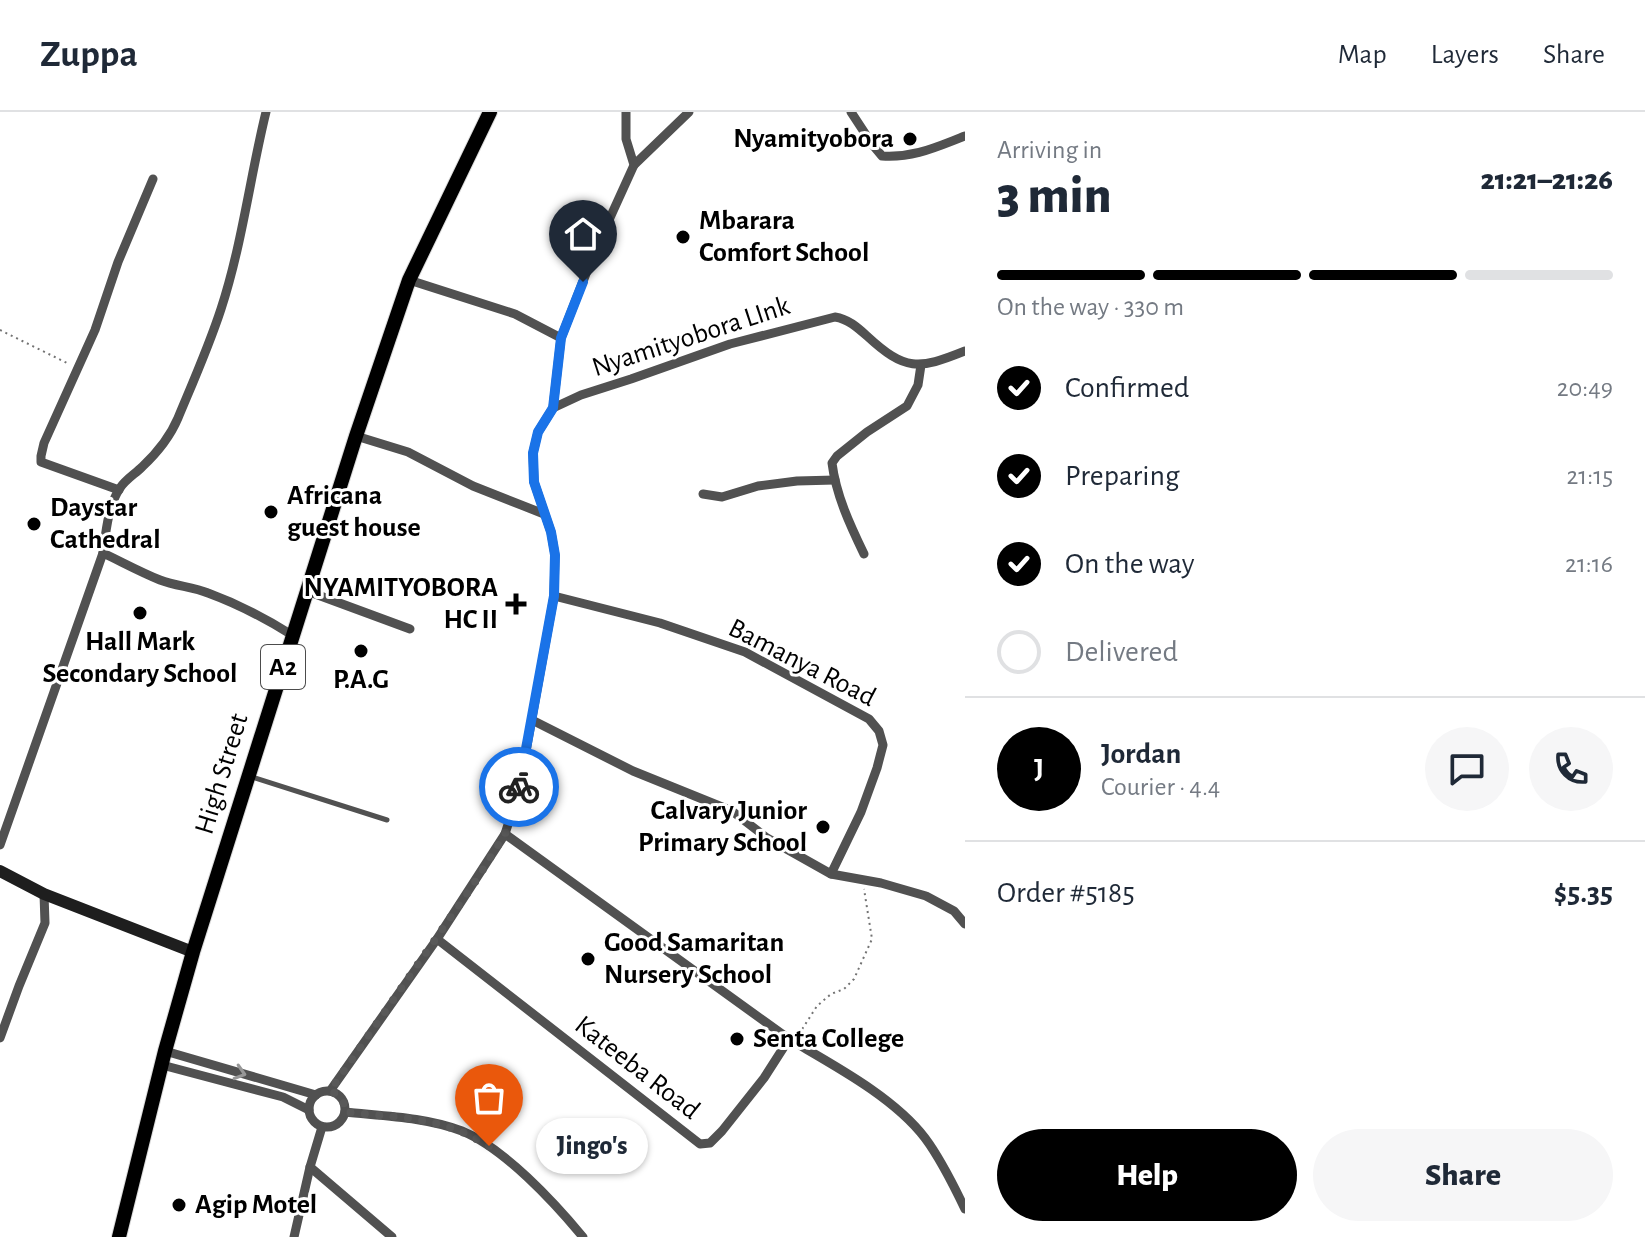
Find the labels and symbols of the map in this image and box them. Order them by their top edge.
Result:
place label: Nyamityobora [733,125,894,153]
marker: Nyamityobora [901,130,919,148]
pin [549,200,617,282]
place label: Mbarara Comfort School [699,207,869,267]
marker: Mbarara Comfort School [674,228,692,246]
street label: Nyamityobora LInk [589,292,794,382]
place label: Africana guest house [287,482,421,542]
place label: Daystar Cathedral [50,494,161,554]
marker: Africana guest house [262,503,280,521]
marker: Daystar Cathedral [25,515,43,533]
place label: NYAMITYOBORA HC II [303,574,498,634]
marker: NYAMITYOBORA HC II [505,593,527,615]
marker: Hall Mark Secondary School [131,604,149,622]
street label: Bamanya Road [724,614,880,712]
place label: Hall Mark Secondary School [43,628,237,688]
marker: P.A.G [352,642,370,660]
road number: A2 [261,645,305,689]
place label: P.A.G [333,666,389,694]
street label: High Street [190,710,254,838]
courier [479,747,559,827]
place label: Calvary Junior Primary School [638,797,807,857]
marker: Calvary Junior Primary School [814,818,832,836]
place label: Good Samaritan Nursery School [604,929,784,989]
marker: Good Samaritan Nursery School [579,950,597,968]
street label: Kateeba Road [569,1011,705,1125]
place label: Senta College [753,1025,904,1053]
marker: Senta College [728,1030,746,1048]
one-way arrow [233,1064,247,1080]
pin [455,1064,523,1146]
callout: Jingo's [537,1118,649,1174]
place label: Agip Motel [195,1191,317,1219]
marker: Agip Motel [170,1196,188,1214]

